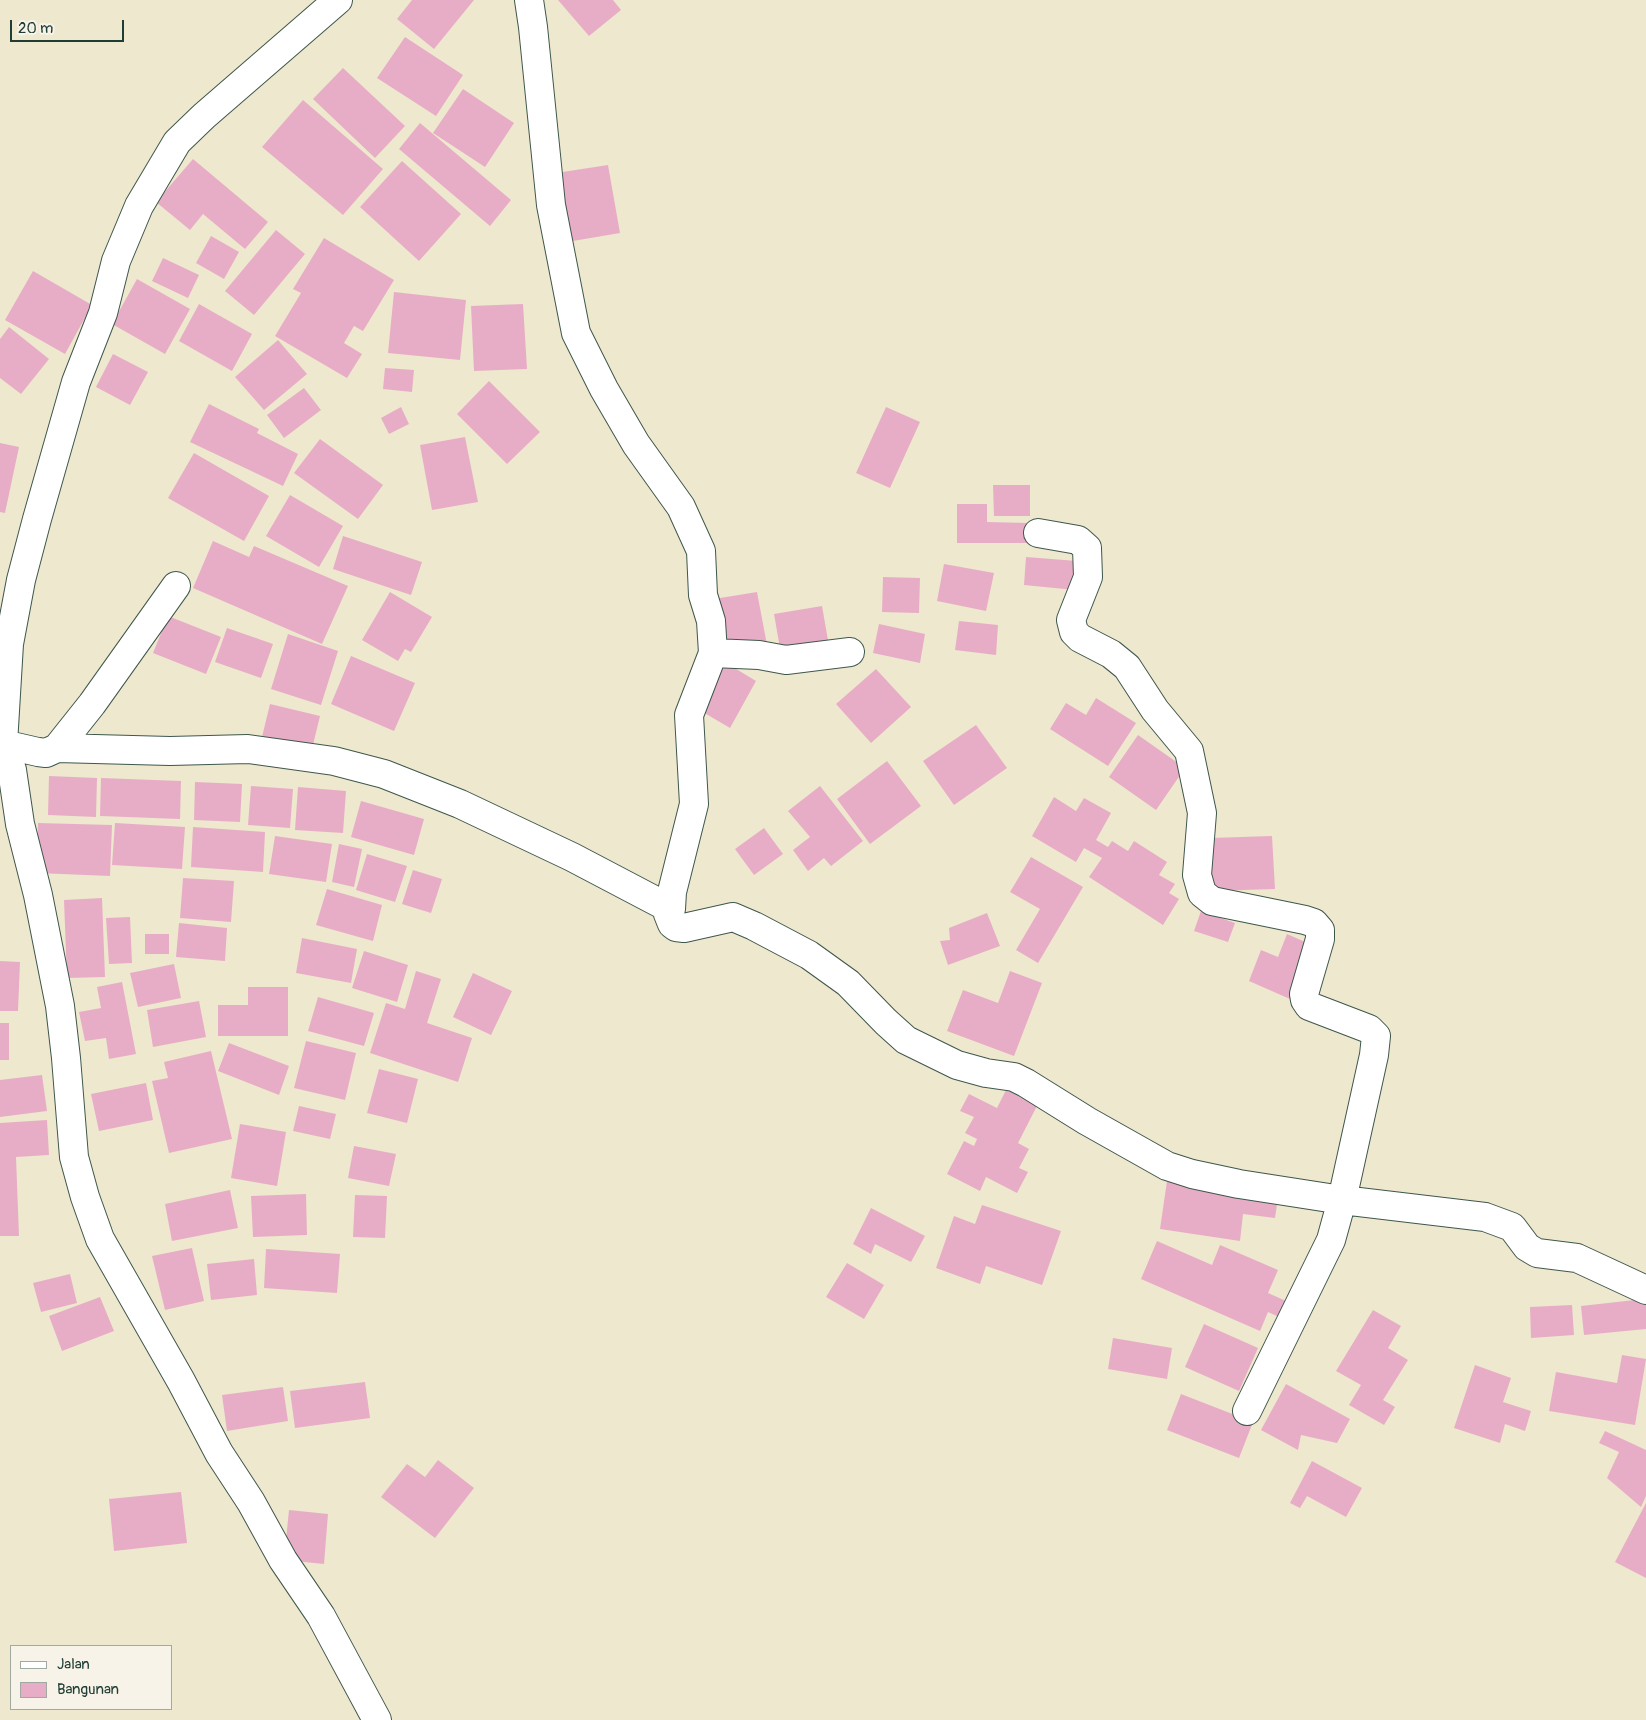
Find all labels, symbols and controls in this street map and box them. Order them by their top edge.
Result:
scale bar [12,10,126,42]
text: 20 m [18,19,53,38]
legend [10,1645,172,1710]
text: Jalan [57,1655,90,1674]
text: Bangunan [57,1680,119,1699]

